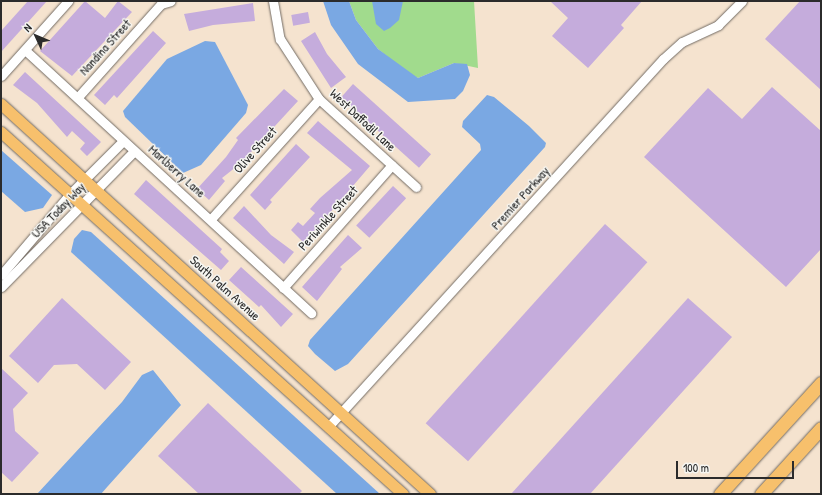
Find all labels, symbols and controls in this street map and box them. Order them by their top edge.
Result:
north arrow [16,16,56,56]
street label: Nandina Street [76,16,134,78]
text: N [20,21,34,35]
street label: West Daffodil Lane [327,86,399,154]
street label: Olive Street [230,124,280,176]
street label: Marlberry Lane [145,141,209,201]
street label: Premier Parkway [488,163,552,233]
street label: USA Today Way [28,179,88,241]
street label: Periwinkle Street [295,183,361,253]
street label: South Palm Avenue [187,252,263,324]
scale bar [678,453,796,479]
text: 100 m [683,459,709,476]

